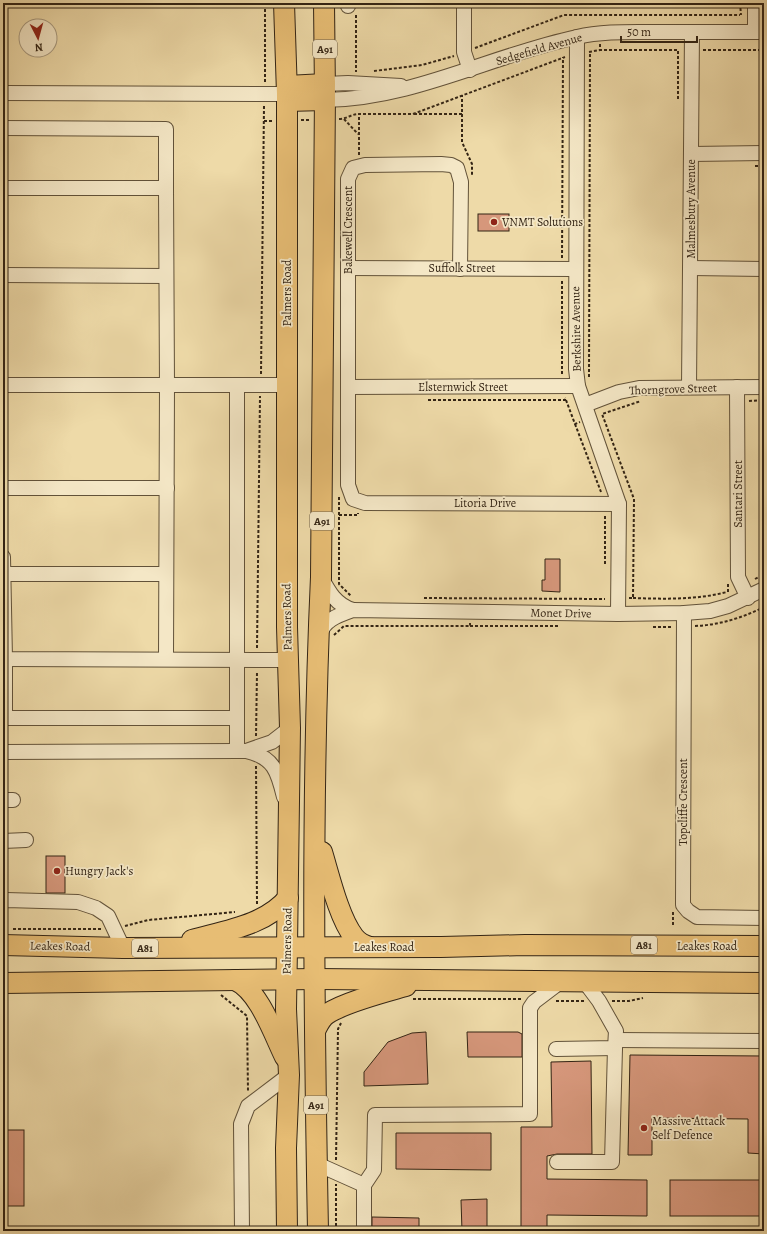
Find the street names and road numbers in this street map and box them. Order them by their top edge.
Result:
street label: Sedgefield Avenue [494,29,584,69]
road number: A91 [313,40,337,58]
street label: Malmesbury Avenue [683,159,699,259]
street label: Bakewell Crescent [340,186,356,274]
street label: Palmers Road [279,259,295,327]
street label: Suffolk Street [429,260,496,276]
street label: Berkshire Avenue [567,286,585,372]
street label: Elsternwick Street [418,379,508,395]
street label: Thorngrove Street [629,379,717,399]
street label: Santari Street [730,460,746,528]
street label: Litoria Drive [454,495,516,511]
road number: A91 [310,512,334,530]
street label: Palmers Road [278,583,296,651]
street label: Monet Drive [530,604,592,622]
street label: Topcliffe Crescent [675,758,691,846]
street label: Palmers Road [278,907,296,975]
road number: A81 [631,936,657,954]
street label: Leakes Road [30,937,91,955]
street label: Leakes Road [677,938,738,954]
road number: A81 [132,939,158,957]
street label: Leakes Road [354,939,415,955]
road number: A91 [304,1096,328,1114]

